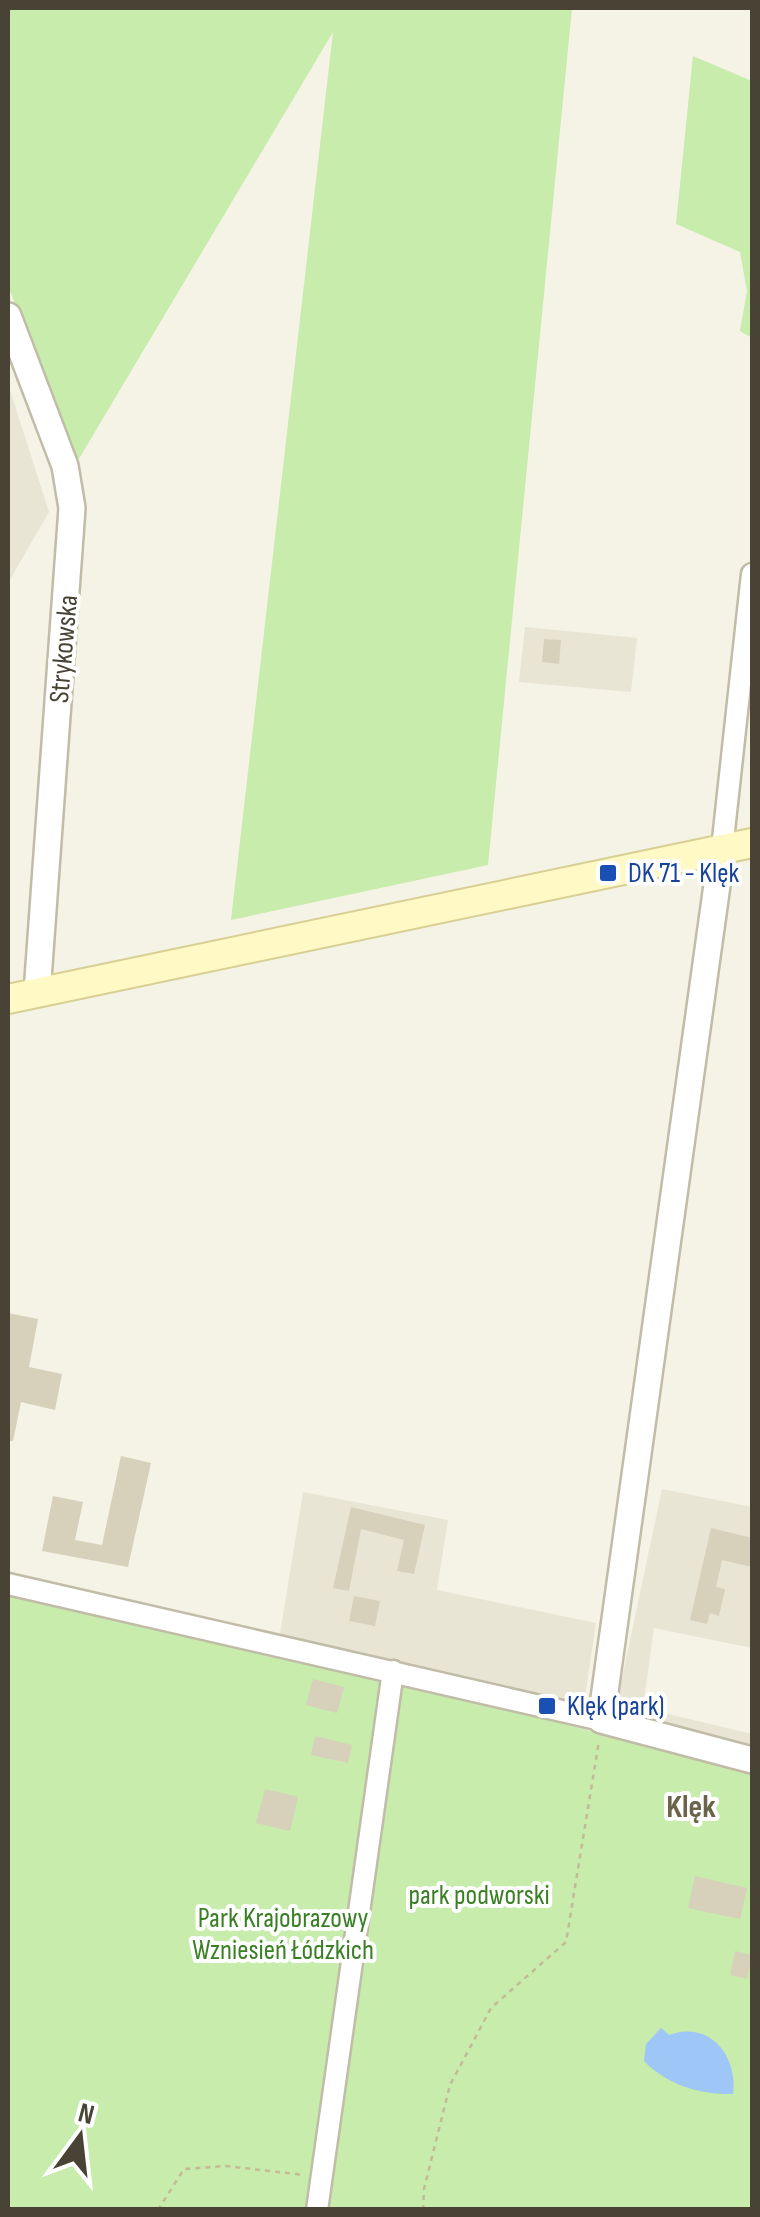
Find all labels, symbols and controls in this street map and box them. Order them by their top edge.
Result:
street label: Strykowska [43,593,85,705]
place label: DK 71 - Klęk [628,857,739,890]
marker: DK 71 - Klęk [597,862,619,884]
place label: Klęk (park) [567,1690,665,1723]
marker: Klęk (park) [536,1695,558,1717]
district label: Klęk [666,1788,716,1827]
park label: park podworski [408,1879,550,1912]
park label: Park Krajobrazowy Wzniesień Łódzkich [192,1902,374,1967]
north arrow [30,2087,130,2187]
text: N [75,2096,98,2132]

